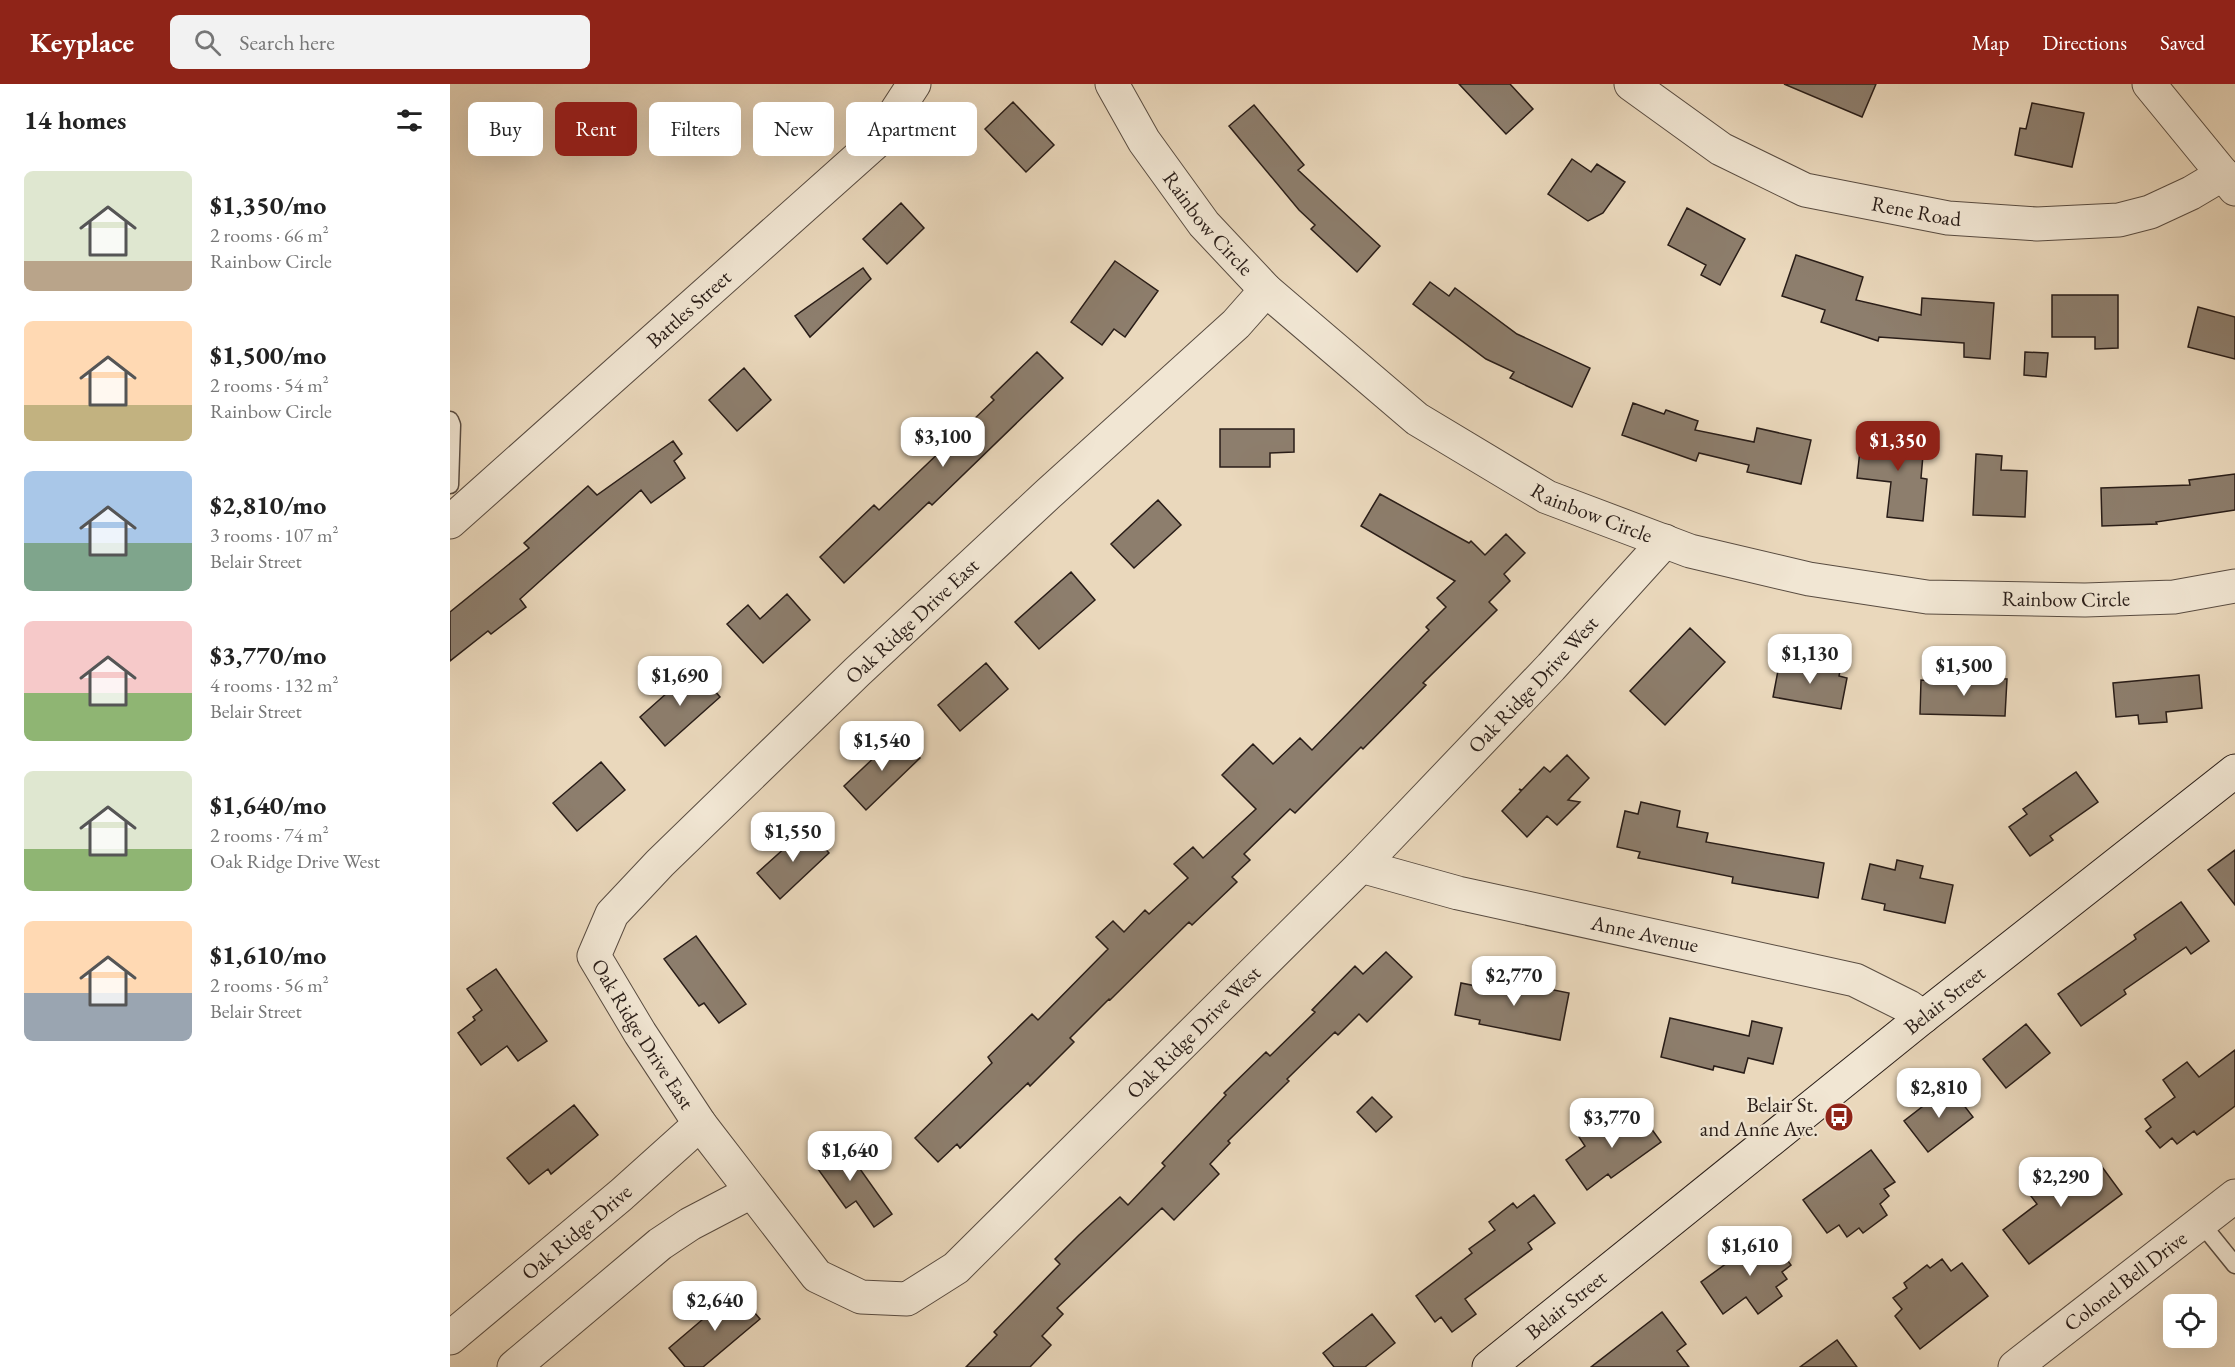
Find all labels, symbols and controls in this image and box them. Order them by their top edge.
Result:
search box [170,15,590,69]
text: Keyplace [30,24,134,60]
icon: search [191,26,224,59]
text: Search here [239,28,335,57]
text: Map [1972,29,2009,56]
text: Directions [2042,29,2127,56]
text: Saved [2160,29,2205,56]
chip: Buy [468,102,543,156]
chip: Rent [555,102,637,156]
chip: Filters [649,102,741,156]
chip: New [753,102,834,156]
chip: Apartment [846,102,977,156]
text: 14 homes [24,103,126,137]
icon: filters [393,104,426,137]
street label: Rainbow Circle [1157,166,1260,281]
text: $1,350/mo [210,188,326,222]
street label: Rene Road [1869,189,1962,232]
icon: home [72,195,144,267]
text: 2 rooms · 66 m² [210,222,329,248]
text: Rainbow Circle [210,248,332,274]
street label: Battles Street [641,264,737,353]
text: $1,500/mo [210,338,326,372]
icon: home [72,345,144,417]
text: 2 rooms · 54 m² [210,372,329,398]
text: Rainbow Circle [210,398,332,424]
pin: $3,100 [894,417,992,468]
pin: $1,350 [1849,421,1947,472]
text: $3,100 [915,423,971,449]
text: $1,350 [1870,427,1926,453]
street label: Rainbow Circle [1526,476,1656,549]
text: $2,810/mo [210,488,326,522]
icon: home [72,495,144,567]
text: 3 rooms · 107 m² [210,522,338,548]
text: Belair Street [210,548,302,574]
street label: Oak Ridge Drive East [839,552,984,689]
street label: Rainbow Circle [2002,584,2130,613]
street label: Oak Ridge Drive West [1462,610,1604,759]
pin: $1,130 [1761,634,1859,685]
text: $3,770/mo [210,638,326,672]
text: $1,130 [1782,640,1838,666]
icon: home [72,645,144,717]
pin: $1,500 [1915,646,2013,697]
text: $1,500 [1936,652,1992,678]
pin: $1,690 [631,656,729,707]
text: $1,690 [652,662,708,688]
text: 4 rooms · 132 m² [210,672,338,698]
text: Belair Street [210,698,302,724]
pin: $1,540 [833,721,931,772]
text: $1,540 [854,727,910,753]
text: $1,640/mo [210,788,326,822]
icon: home [72,795,144,867]
pin: $1,550 [744,812,842,863]
text: $1,550 [765,818,821,844]
text: 2 rooms · 74 m² [210,822,329,848]
text: Oak Ridge Drive West [210,848,380,874]
street label: Anne Avenue [1588,908,1701,958]
text: $1,610/mo [210,938,326,972]
icon: home [72,945,144,1017]
street label: Oak Ridge Drive East [586,954,701,1115]
pin: $2,770 [1465,956,1563,1007]
street label: Oak Ridge Drive West [1120,959,1266,1104]
street label: Belair Street [1898,959,1991,1040]
text: $2,770 [1486,962,1542,988]
text: 2 rooms · 56 m² [210,972,329,998]
text: Belair Street [210,998,302,1024]
pin: $2,810 [1890,1068,1988,1119]
text: $2,810 [1911,1074,1967,1100]
place label: Belair St. and Anne Ave. [1700,1091,1818,1142]
pin: $3,770 [1563,1098,1661,1149]
bus stop icon: Belair St. and Anne Ave. [1823,1101,1855,1133]
text: $3,770 [1584,1104,1640,1130]
pin: $1,640 [801,1131,899,1182]
text: $1,640 [822,1137,878,1163]
pin: $2,290 [2012,1157,2110,1208]
text: $2,290 [2033,1163,2089,1189]
street label: Oak Ridge Drive [516,1178,637,1286]
street label: Colonel Bell Drive [2058,1224,2192,1337]
pin: $1,610 [1701,1226,1799,1277]
text: $1,610 [1722,1232,1778,1258]
street label: Belair Street [1520,1263,1612,1345]
pin: $2,640 [666,1281,764,1332]
text: $2,640 [687,1287,743,1313]
map controls [2163,1294,2217,1348]
button: locate [2163,1294,2217,1348]

